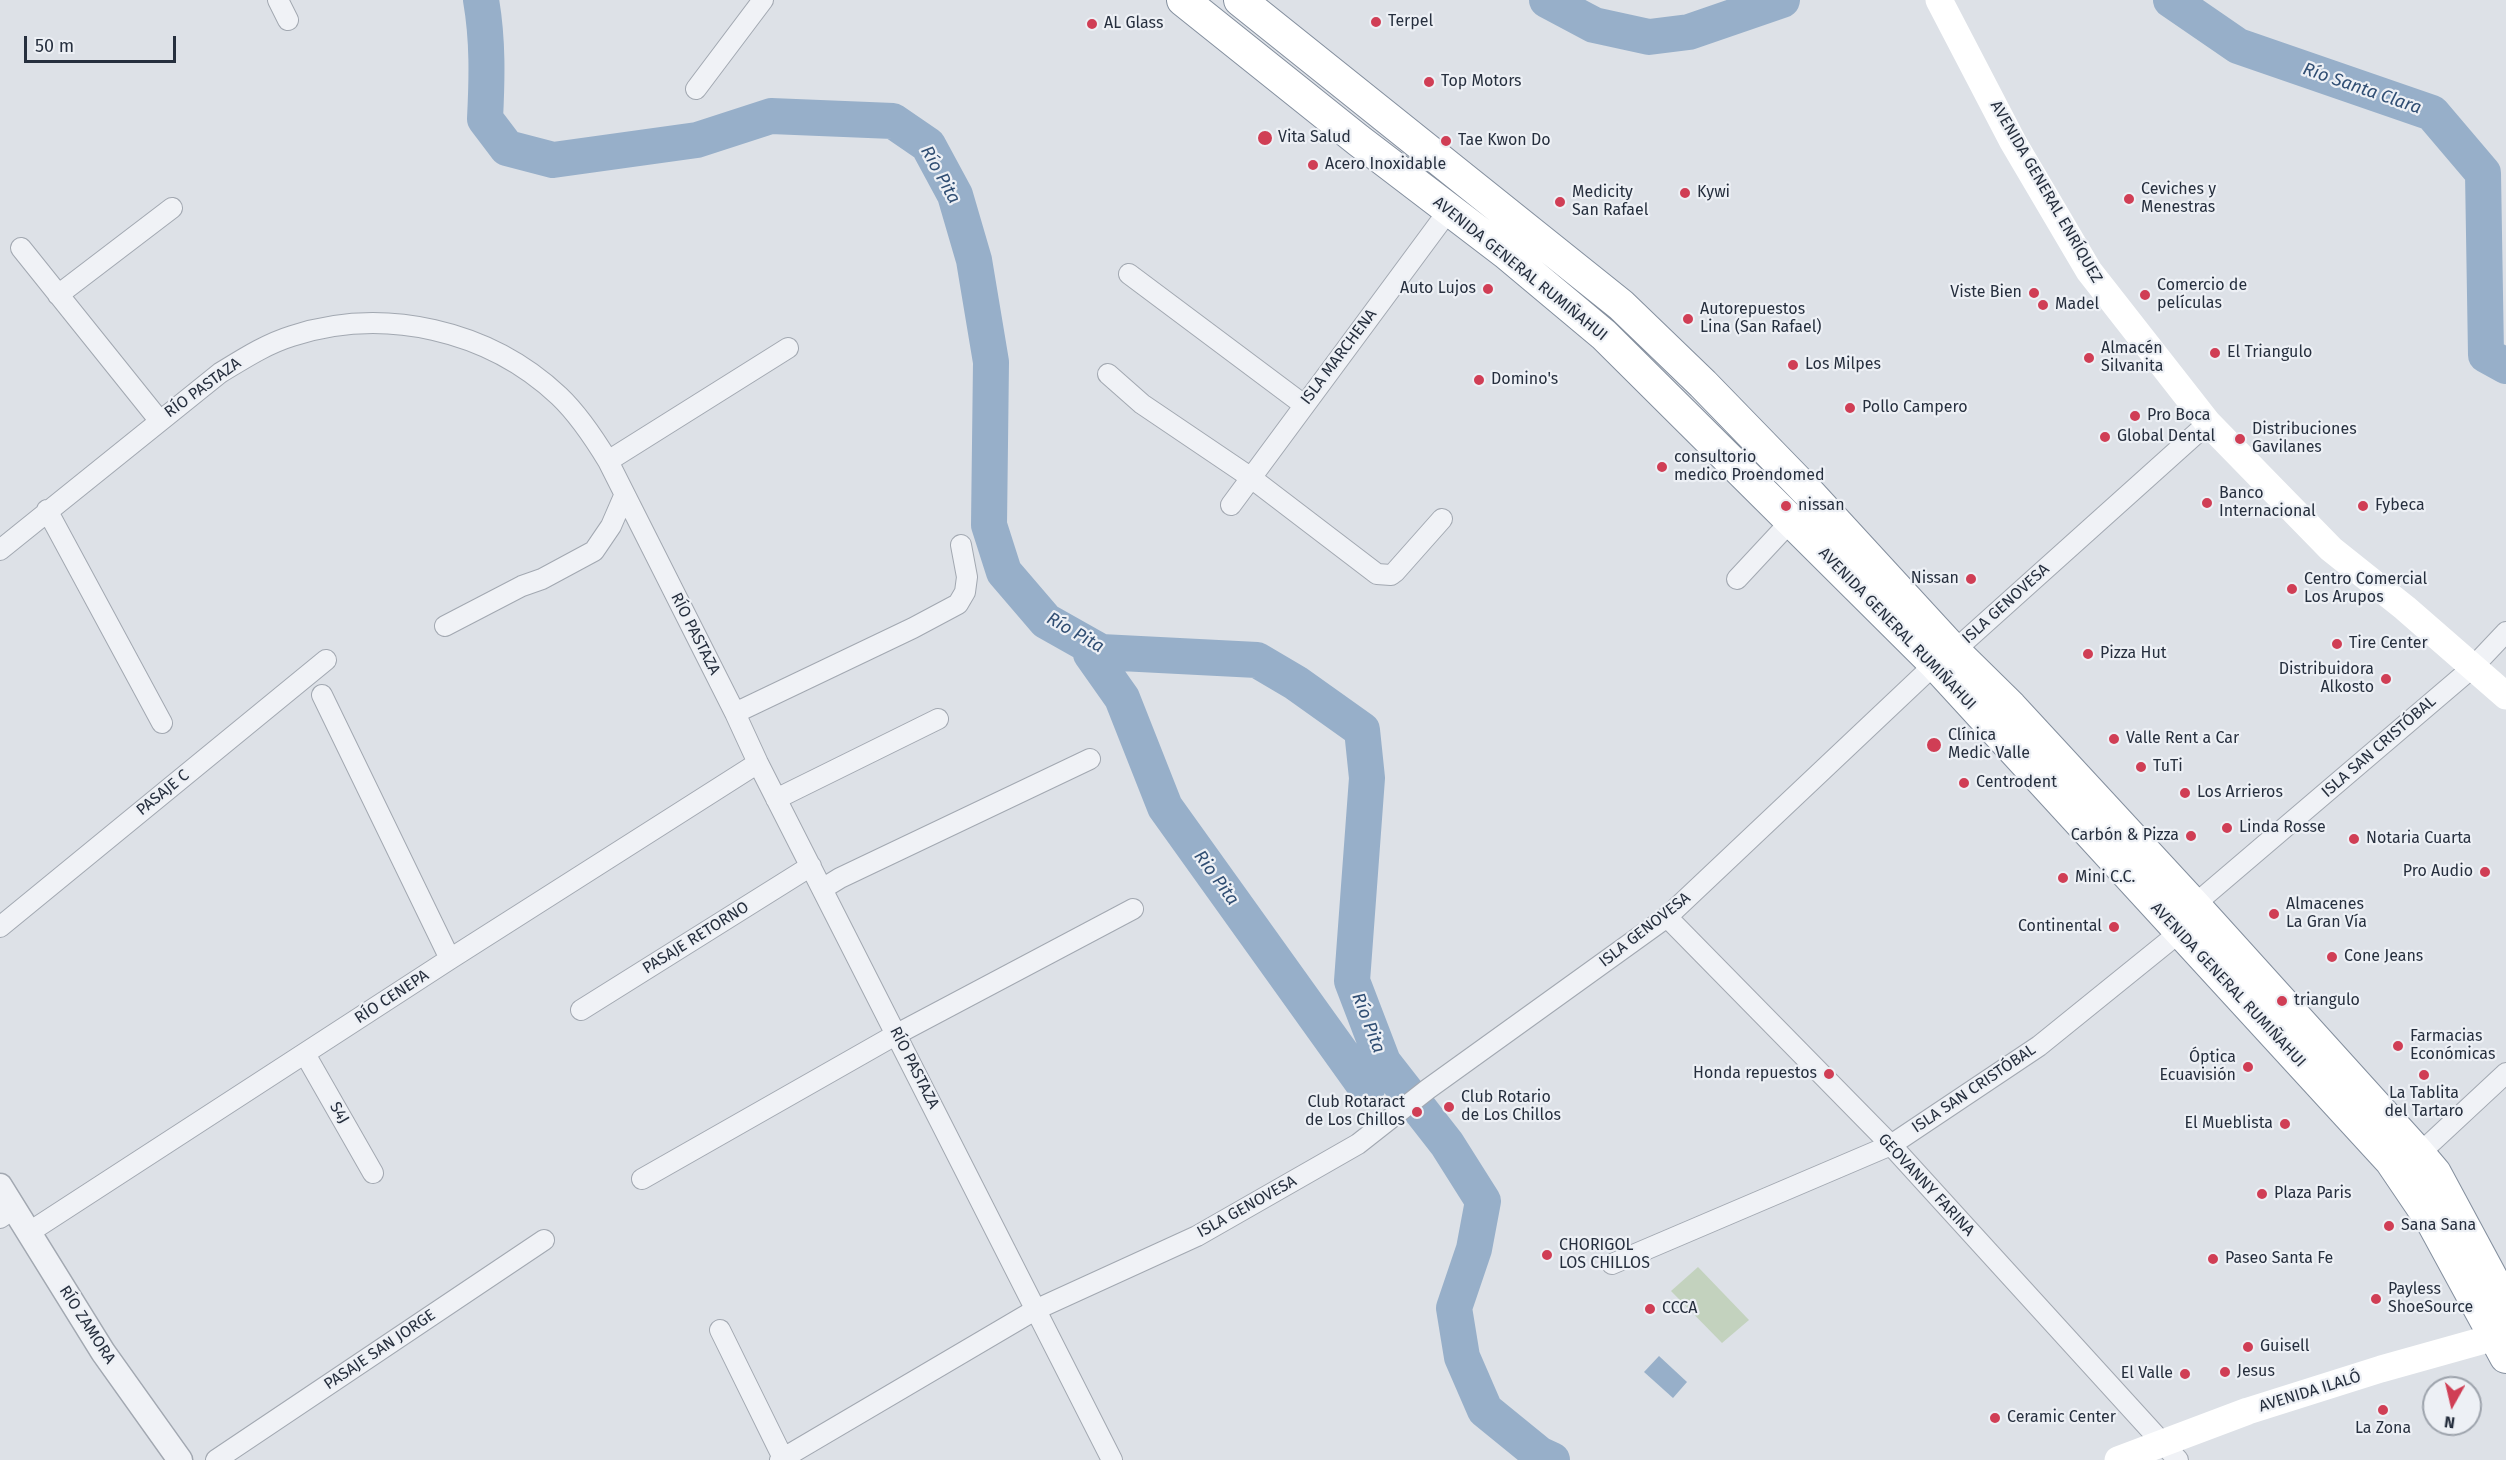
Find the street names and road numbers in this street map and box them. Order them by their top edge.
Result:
street label: AVENIDA GENERAL ENRÍQUEZ [1986,98,2106,286]
street label: AVENIDA GENERAL RUMIÑAHUI [1429,193,1611,345]
street label: ISLA MARCHENA [1297,306,1381,408]
street label: RÍO PASTAZA [161,354,245,422]
street label: AVENIDA GENERAL RUMIÑAHUI [1814,544,1980,714]
street label: ISLA GENOVESA [1959,560,2053,648]
street label: RÍO PASTAZA [666,590,724,678]
street label: ISLA SAN CRISTÓBAL [2318,692,2440,802]
street label: PASAJE C [133,766,193,820]
street label: ISLA GENOVESA [1596,888,1694,972]
street label: PASAJE RETORNO [639,898,753,978]
street label: AVENIDA GENERAL RUMIÑAHUI [2146,899,2310,1071]
street label: RÍO CENEPA [351,966,433,1028]
street label: RÍO PASTAZA [885,1024,943,1112]
street label: ISLA SAN CRISTÓBAL [1908,1040,2040,1138]
street label: S4J [325,1099,353,1127]
street label: GEOVANNY FARINA [1874,1130,1978,1240]
street label: ISLA GENOVESA [1194,1172,1300,1242]
street label: RÍO ZAMORA [55,1282,119,1368]
street label: PASAJE SAN JORGE [321,1306,439,1394]
street label: AVENIDA ILALÓ [2257,1367,2363,1417]

